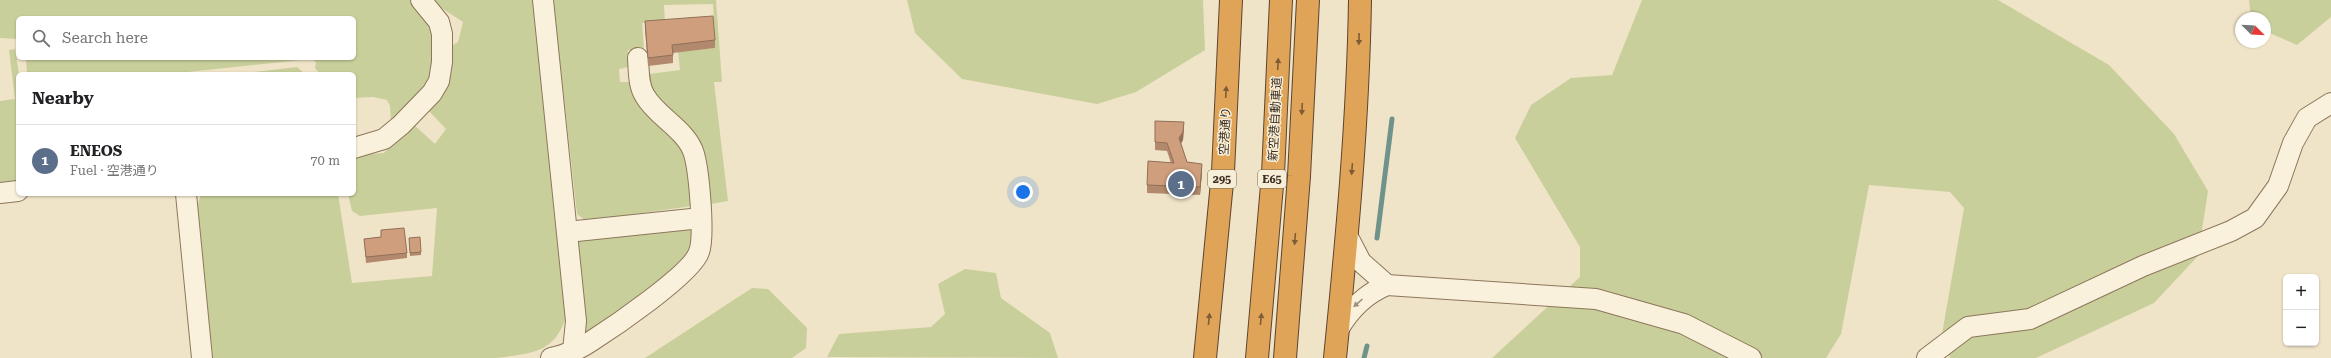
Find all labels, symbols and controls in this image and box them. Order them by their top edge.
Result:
north arrow [2235,12,2271,48]
search box [16,16,356,60]
icon: search [30,27,52,49]
text: Search here [62,29,148,47]
one-way arrow [1356,33,1362,46]
one-way arrow [1275,57,1281,70]
street label: 新空港自動車道 [1266,77,1284,161]
one-way arrow [1223,86,1230,98]
text: Nearby [32,88,94,108]
one-way arrow [1299,103,1306,115]
street label: 空港通り [1217,107,1233,155]
text: ENEOS [70,142,122,160]
text: 1 [41,153,49,168]
text: 70 m [310,153,340,168]
text: Fuel · 空港通り [70,163,159,178]
one-way arrow [1348,163,1355,175]
pin: 1 [1168,169,1194,199]
road number: 295 [1208,170,1236,188]
road number: E65 [1258,170,1286,188]
your location [1013,182,1033,202]
one-way arrow [1291,233,1298,245]
map controls [2283,274,2319,346]
button: + [2283,274,2319,310]
one-way arrow [1354,298,1363,307]
button: − [2283,310,2319,346]
one-way arrow [1206,313,1212,325]
one-way arrow [1258,313,1265,325]

